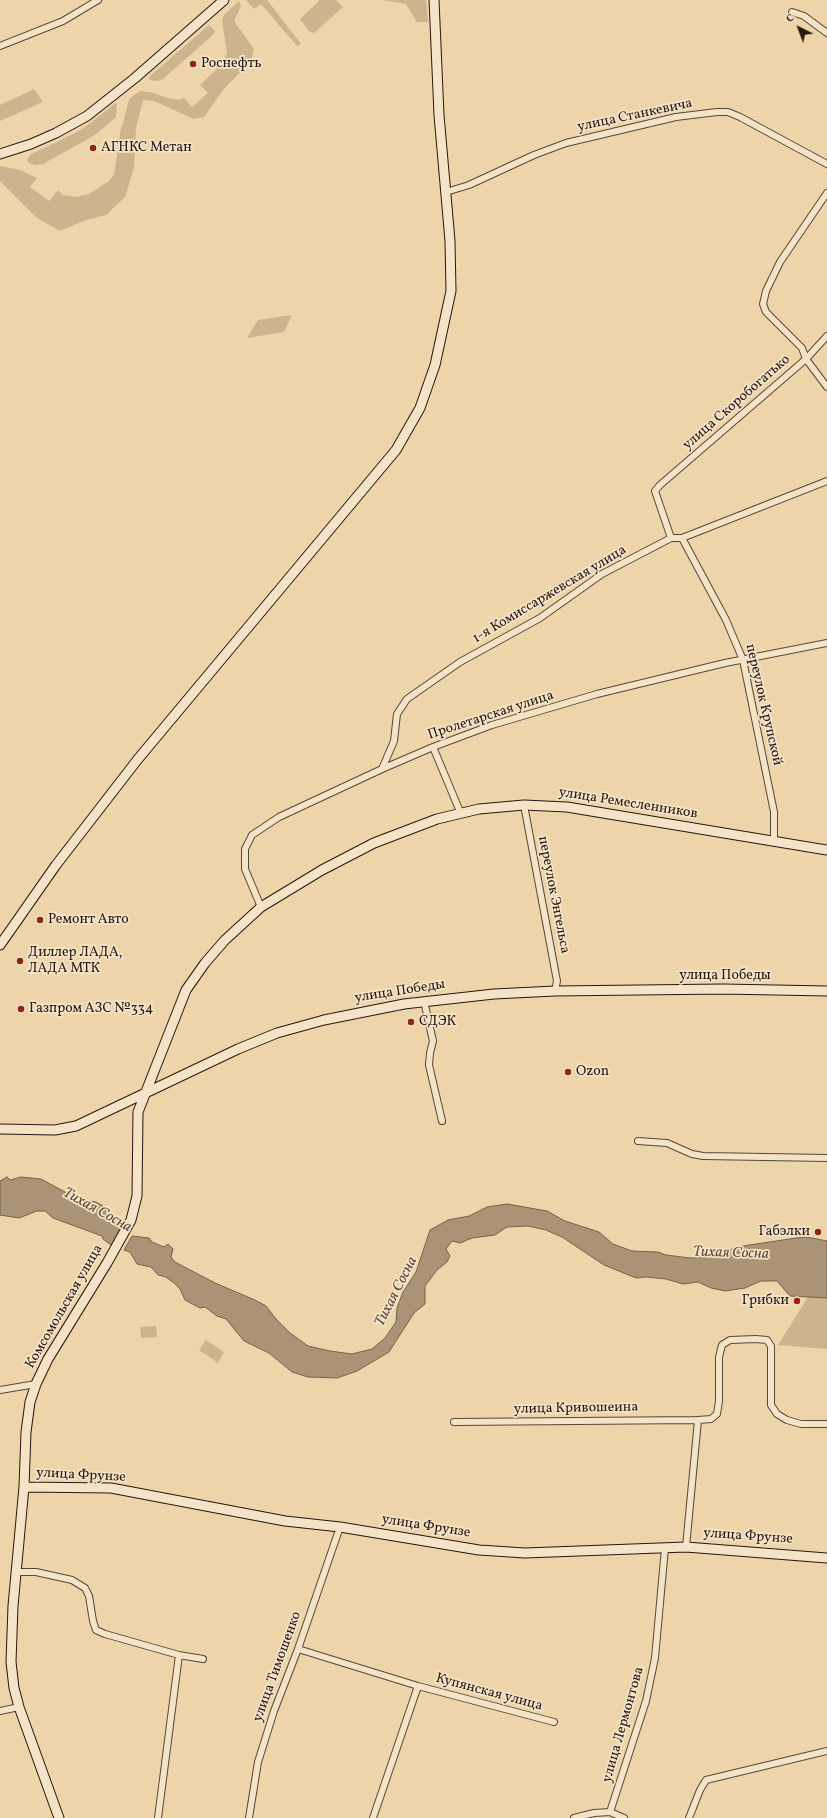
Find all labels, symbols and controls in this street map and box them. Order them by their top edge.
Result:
north arrow [779,8,819,48]
text: С [783,11,798,27]
place label: Роснефть [201,56,262,72]
marker: Роснефть [188,59,198,69]
street label: улица Станкевича [576,96,694,136]
place label: АГНКС Метан [101,140,192,156]
marker: АГНКС Метан [88,143,98,153]
street label: улица Скоробогатько [680,352,794,454]
street label: 1-я Комиссаржевская улица [470,542,630,648]
street label: переулок Крупской [741,643,785,767]
street label: Пролетарская улица [426,688,556,744]
street label: улица Ремесленников [557,785,699,823]
street label: переулок Энгельса [533,835,573,955]
place label: Ремонт Авто [48,912,129,928]
marker: Ремонт Авто [35,915,45,925]
place label: Диллер ЛАДА, ЛАДА МТК [28,945,122,978]
marker: Диллер ЛАДА, ЛАДА МТК [15,956,25,966]
street label: улица Победы [679,968,771,984]
street label: улица Победы [354,977,446,1007]
place label: Газпром АЗС №334 [29,1001,153,1017]
marker: Газпром АЗС №334 [16,1004,26,1014]
place label: СДЭК [419,1014,456,1030]
marker: СДЭК [406,1017,416,1027]
place label: Ozon [576,1064,609,1080]
marker: Ozon [563,1067,573,1077]
water label: Тихая Сосна [60,1185,134,1237]
place label: Габэлки [759,1224,810,1240]
marker: Габэлки [813,1227,823,1237]
street label: Комсомольская улица [23,1242,107,1372]
water label: Тихая Сосна [693,1244,769,1264]
water label: Тихая Сосна [372,1254,422,1330]
place label: Грибки [742,1293,789,1309]
marker: Грибки [792,1296,802,1306]
street label: улица Кривошеина [514,1400,638,1418]
street label: улица Фрунзе [36,1465,126,1487]
street label: улица Фрунзе [380,1512,472,1542]
street label: улица Фрунзе [703,1525,793,1549]
street label: улица Тимошенко [250,1609,306,1725]
street label: улица Лермонтова [599,1665,649,1785]
street label: Купянская улица [434,1671,544,1715]

